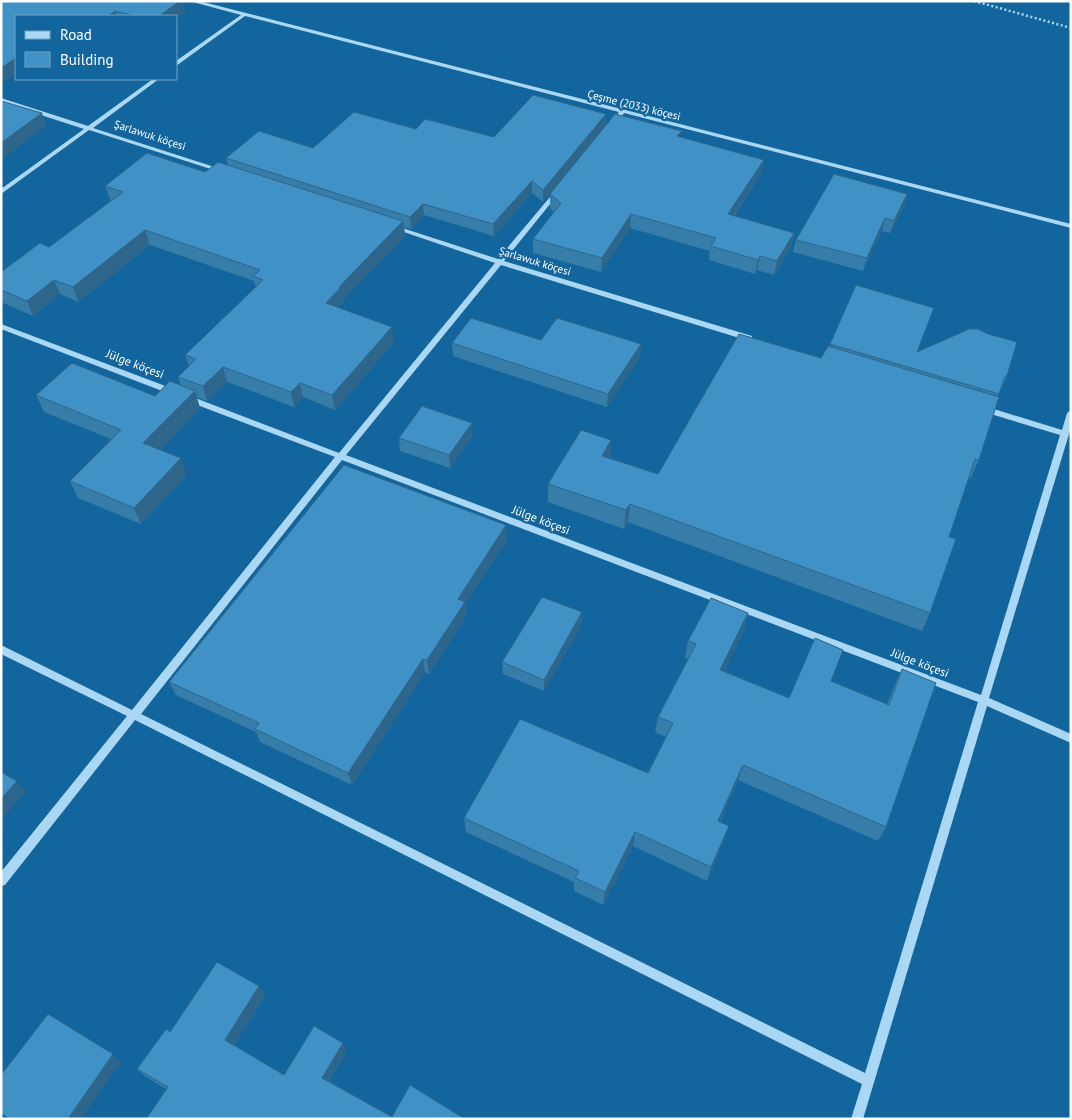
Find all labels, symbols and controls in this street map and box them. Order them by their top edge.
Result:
legend [15,15,178,80]
text: Road [60,25,92,44]
text: Building [60,50,114,69]
street label: Çeşme (2033) köçesi [586,87,682,123]
street label: Şarlawuk köçesi [112,117,188,153]
street label: Şarlawuk köçesi [497,243,573,279]
street label: Jülge köçesi [103,345,166,381]
street label: Jülge köçesi [509,501,572,537]
street label: Jülge köçesi [888,644,951,680]

